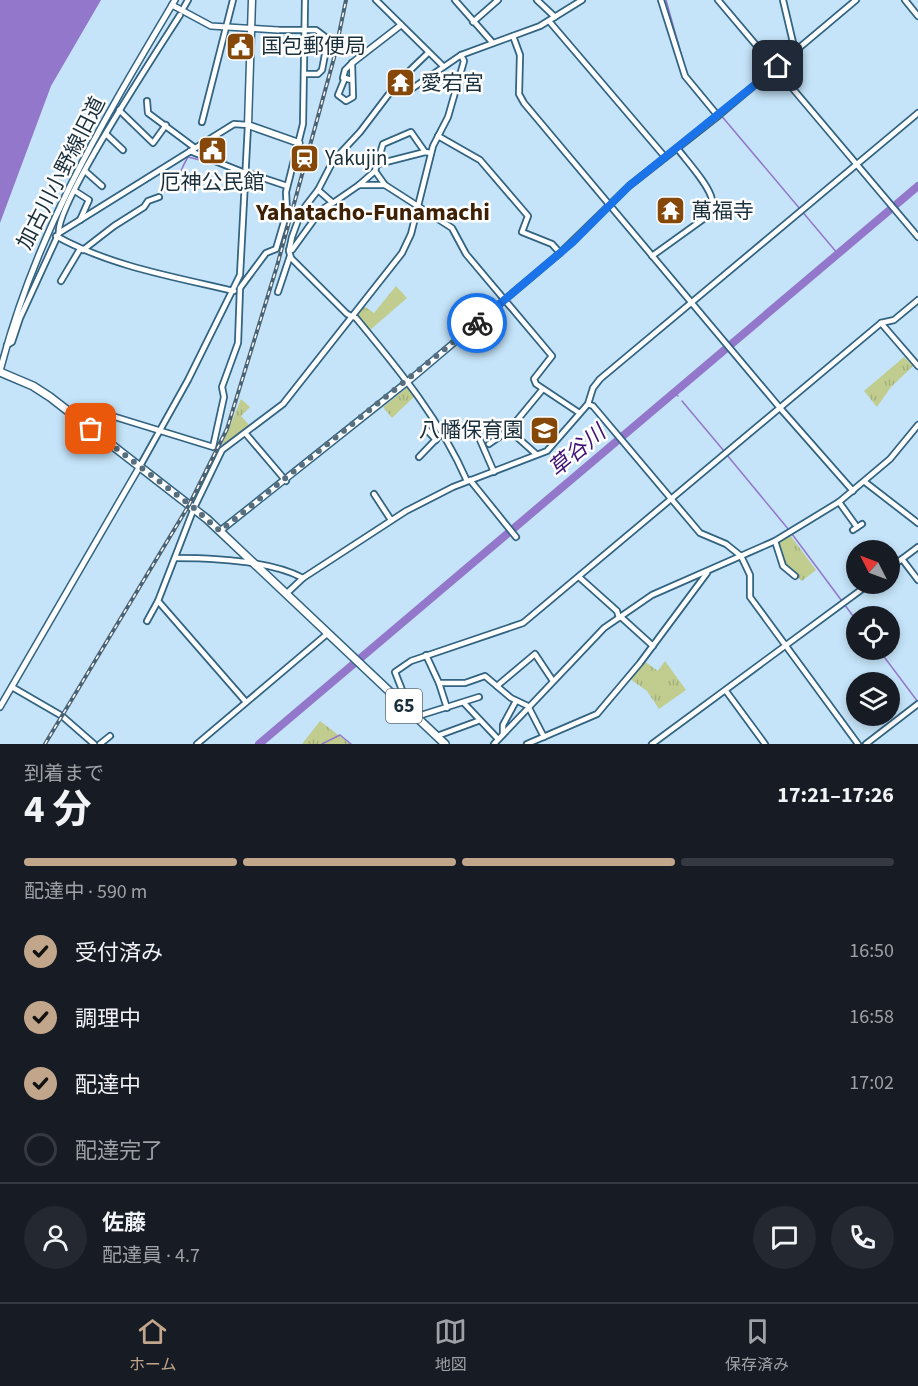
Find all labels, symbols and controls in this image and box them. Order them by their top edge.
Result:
public building icon: 国包郵便局 [224,30,256,62]
place label: 国包郵便局 [261,31,366,61]
pin [752,40,803,91]
icon: home [761,49,794,82]
temple icon: 愛宕宮 [384,67,416,99]
place label: 愛宕宮 [421,68,484,98]
street label: 加古川小野線旧道 [9,91,113,255]
public building icon: 厄神公民館 [196,135,228,167]
station icon: Yakujin [288,142,320,174]
place label: Yakujin [324,143,388,173]
place label: 厄神公民館 [160,167,265,197]
district label: Yahatacho-Funamachi [255,195,490,230]
temple icon: 萬福寺 [654,195,686,227]
place label: 萬福寺 [691,196,754,226]
courier [447,293,507,353]
icon: bike [461,307,494,340]
pin [65,403,116,454]
icon: bag [74,412,107,445]
school or university icon: 八幡保育園 [529,414,561,446]
place label: 八幡保育園 [419,415,524,445]
water label: 草谷川 [541,416,614,484]
north arrow [846,540,900,594]
map controls [846,540,900,726]
button: locate [846,606,900,660]
button: layers [846,672,900,726]
road number: 65 [386,689,422,723]
text: 到着まで [24,760,104,788]
text: 17:21–17:26 [777,779,894,811]
text: 4 分 [24,782,91,838]
text: 配達中 · 590 m [24,878,147,906]
icon: check [24,935,57,968]
text: 受付済み [75,937,163,969]
text: 16:50 [849,937,894,965]
icon: check [24,1001,57,1034]
text: 調理中 [75,1003,141,1035]
text: 16:58 [849,1003,894,1031]
icon: check [24,1067,57,1100]
text: 配達中 [75,1069,141,1101]
text: 17:02 [849,1069,894,1097]
text: 配達完了 [75,1135,163,1167]
button: person [24,1206,87,1269]
button: chat [753,1206,816,1269]
button: phone [831,1206,894,1269]
text: 佐藤 [102,1207,146,1239]
text: 配達員 · 4.7 [102,1242,200,1270]
tab: ホーム [129,1315,176,1376]
tab: 地図 [434,1315,467,1376]
tab: 保存済み [725,1315,789,1376]

